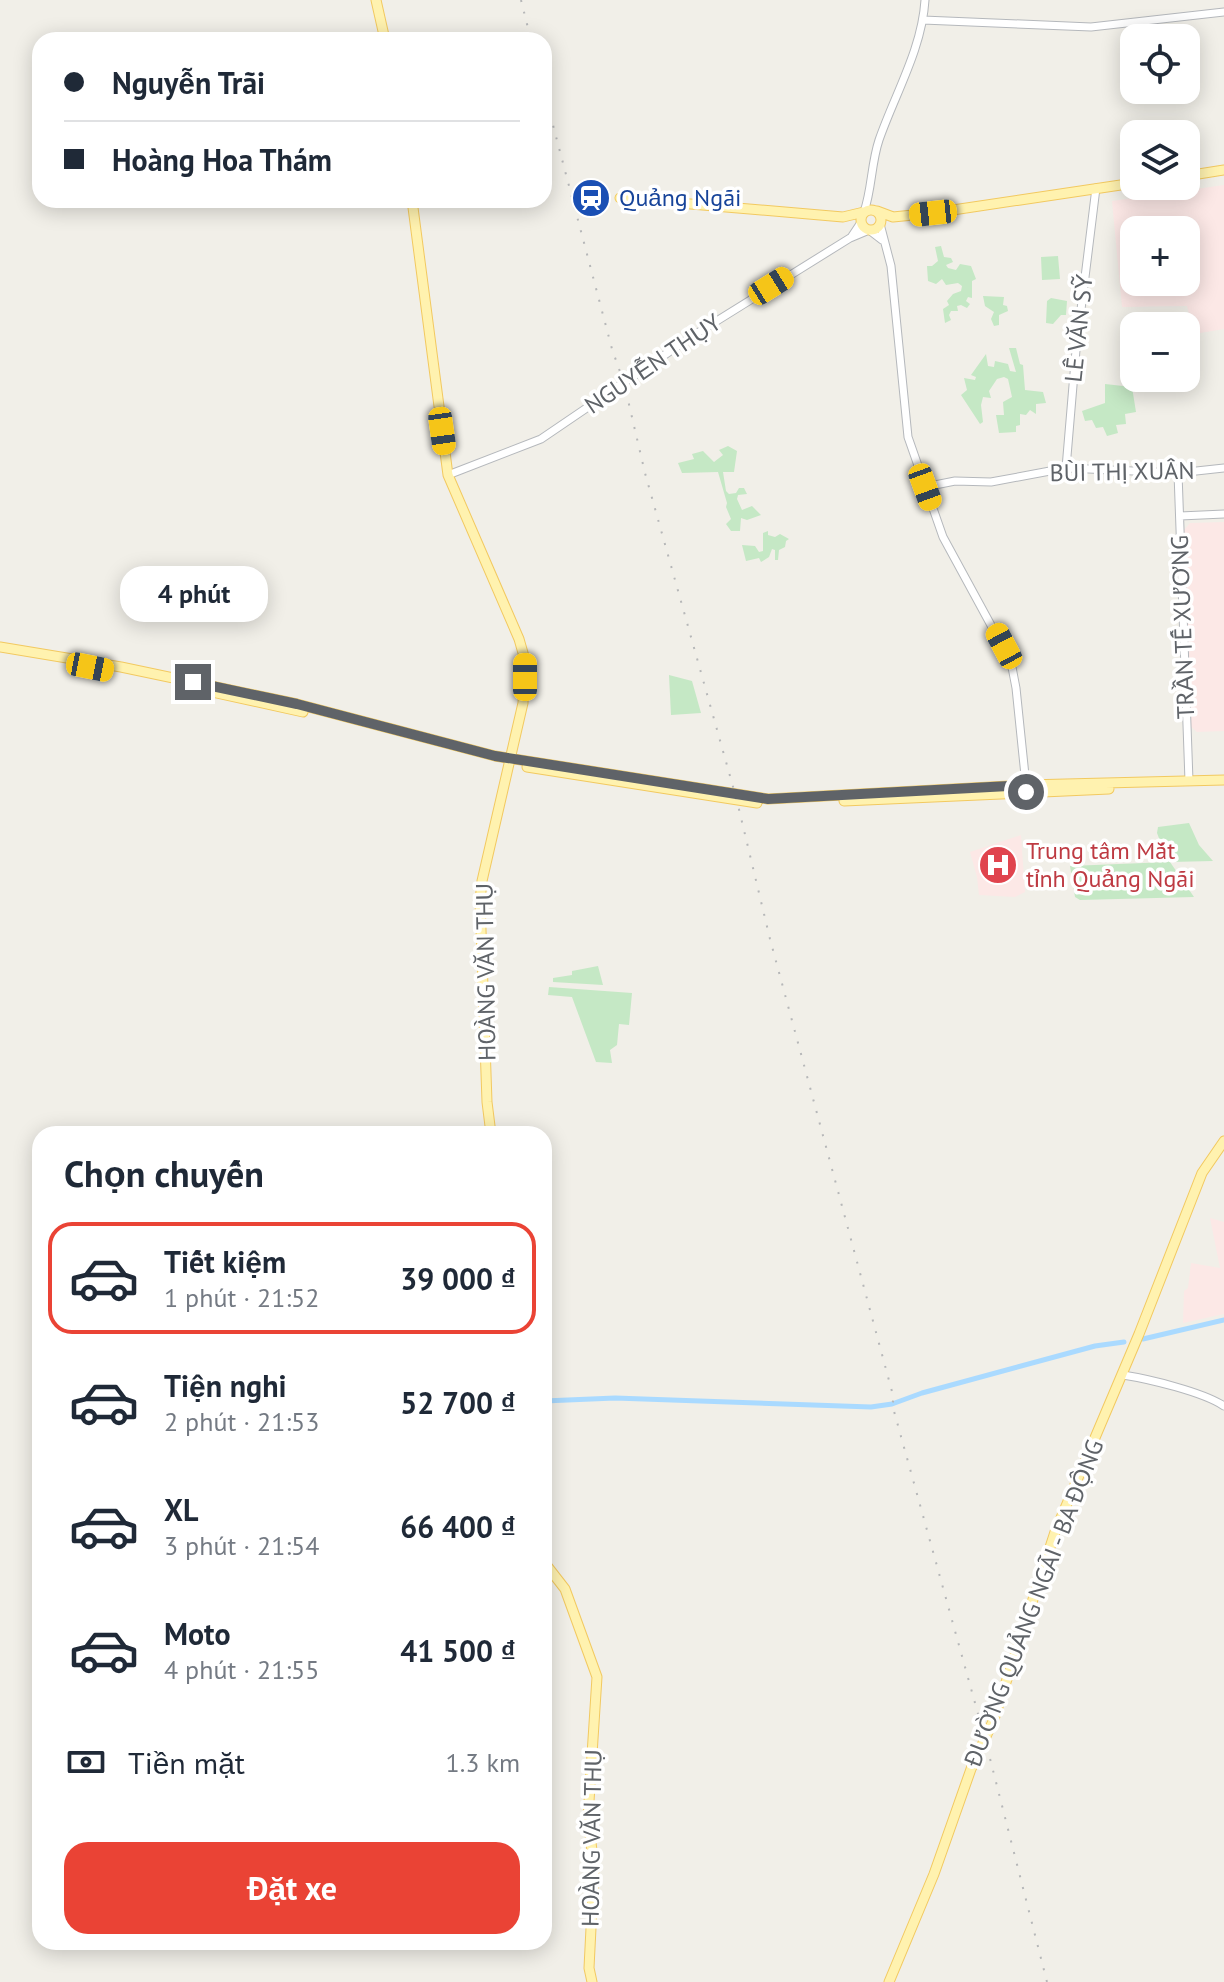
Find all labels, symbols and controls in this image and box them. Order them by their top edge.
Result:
map controls [1120,24,1200,392]
button: locate [1120,24,1200,104]
text: Nguyễn Trãi [112,63,265,102]
button: layers [1120,120,1200,200]
text: Hoàng Hoa Thám [112,140,332,179]
station icon: Quảng Ngãi [570,177,612,219]
place label: Quảng Ngãi [619,182,742,213]
car [908,199,958,227]
button: + [1120,216,1200,296]
car [744,263,798,309]
street label: LÊ VĂN SỸ [1057,272,1100,384]
street label: NGUYỄN THỤY [579,306,727,421]
button: − [1120,312,1200,392]
car [427,406,457,456]
street label: BÙI THỊ XUÂN [1049,455,1195,488]
car [906,460,944,514]
street label: TRẦN TẾ XƯƠNG [1164,535,1201,720]
callout: 4 phút [119,566,267,622]
text: 4 phút [158,577,230,610]
car [982,619,1026,673]
car [64,651,116,683]
car [513,653,537,701]
route end [175,664,211,700]
route start [1008,774,1044,810]
place label: Trung tâm Mắt tỉnh Quảng Ngãi [1026,835,1195,894]
hospital icon: Trung tâm Mắt tỉnh Quảng Ngãi [977,844,1019,886]
street label: HOÀNG VĂN THỤ [468,883,503,1061]
text: Chọn chuyến [64,1150,264,1197]
icon: car [68,1242,140,1314]
text: Tiết kiệm [164,1242,286,1281]
text: 39 000 ₫ [400,1259,516,1298]
text: 1 phút · 21:52 [164,1281,319,1314]
icon: car [68,1366,140,1438]
text: Tiện nghi [164,1366,287,1405]
text: 52 700 ₫ [400,1383,516,1422]
text: 2 phút · 21:53 [164,1405,319,1438]
street label: ĐƯỜNG QUẢNG NGÃI - BA ĐỘNG [956,1435,1110,1772]
icon: car [68,1490,140,1562]
text: XL [164,1490,198,1529]
text: 66 400 ₫ [400,1507,516,1546]
text: 3 phút · 21:54 [164,1529,319,1562]
icon: car [68,1614,140,1686]
text: Moto [164,1614,231,1653]
text: 41 500 ₫ [400,1631,516,1670]
text: 4 phút · 21:55 [164,1653,319,1686]
icon: cash [64,1740,108,1784]
text: Tiền mặt [128,1743,245,1782]
text: 1.3 km [446,1746,520,1779]
street label: HOÀNG VĂN THỤ [574,1749,609,1927]
button: Đặt xe [64,1842,520,1934]

